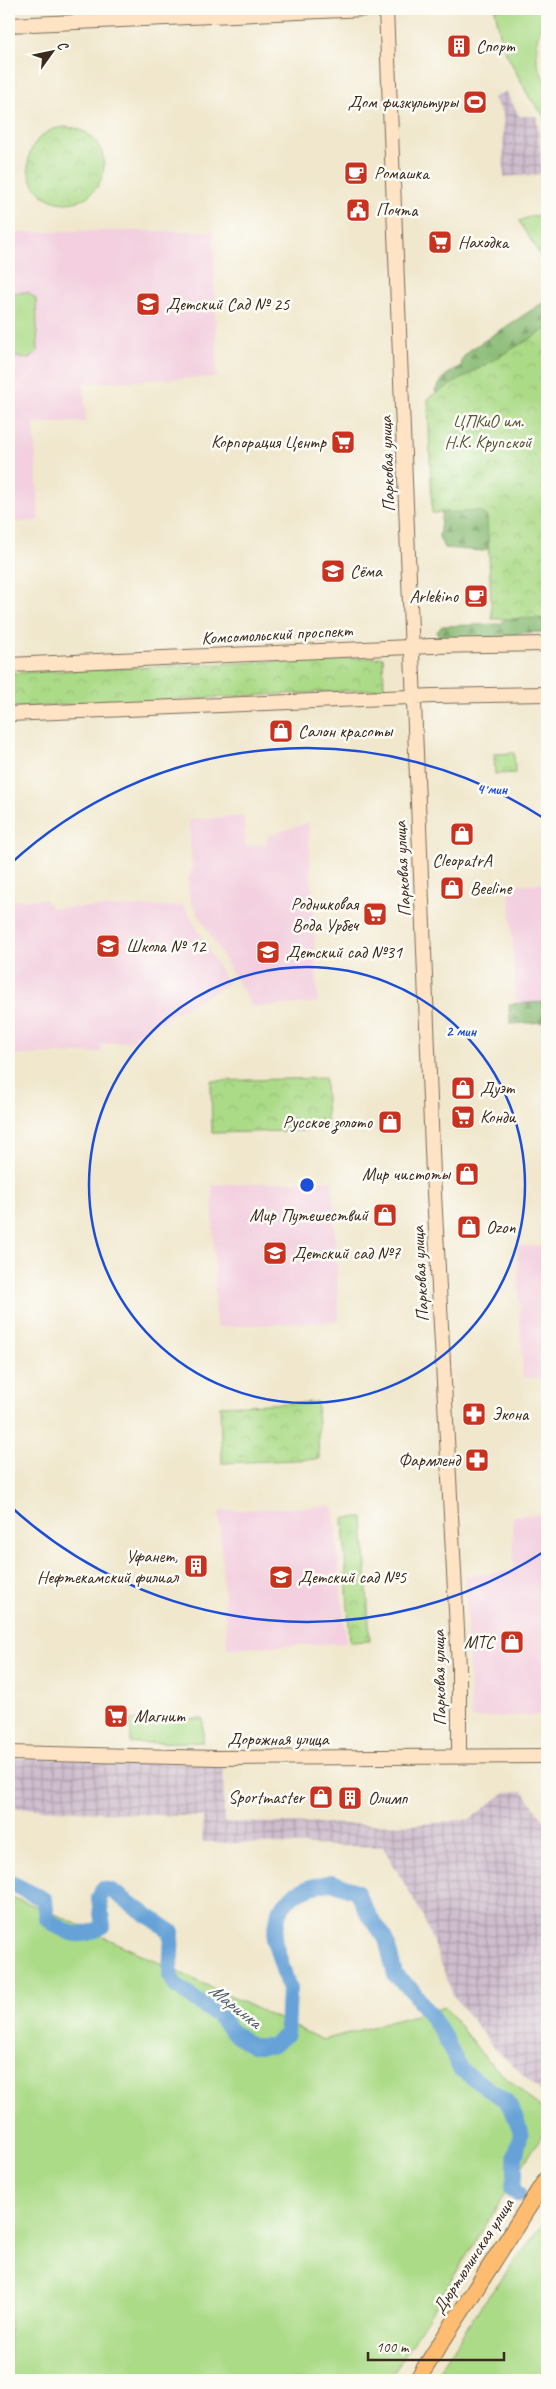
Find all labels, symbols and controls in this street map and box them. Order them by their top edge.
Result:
north arrow [28,28,78,78]
building icon: Спорт [446,33,472,59]
place label: Спорт [476,35,516,57]
text: С [53,38,73,54]
sports icon: Дом физкультуры [462,89,488,115]
place label: Дом физкультуры [348,91,459,113]
cafe icon: Ромашка [343,160,369,186]
place label: Ромашка [374,162,430,184]
public building icon: Почта [345,197,371,223]
place label: Почта [376,199,419,221]
supermarket icon: Находка [427,229,453,255]
place label: Находка [458,231,510,253]
school or university icon: Детский Сад № 25 [135,291,161,317]
place label: Детский Сад № 25 [166,293,290,315]
park label: ЦПКиО им. Н.К. Крупской [445,410,533,453]
street label: Парковая улица [374,415,400,512]
supermarket icon: Корпорация Центр [330,429,356,455]
place label: Корпорация Центр [211,431,327,453]
school or university icon: Сёма [320,558,346,584]
place label: Сёма [350,560,383,582]
cafe icon: Arlekino [463,583,489,609]
place label: Arlekino [409,585,460,607]
street label: Комсомольский проспект [201,619,354,649]
shop icon: Салон красоты [268,718,294,744]
place label: Салон красоты [298,720,394,742]
text: 4 мин [477,780,509,799]
street label: Парковая улица [388,819,415,917]
shop icon: CleopatrA [449,821,475,847]
place label: CleopatrA [432,849,493,871]
shop icon: Beeline [439,875,465,901]
place label: Beeline [470,877,513,899]
place label: Родниковая Вода Урбеч [291,893,360,936]
supermarket icon: Родниковая Вода Урбеч [362,901,388,927]
school or university icon: Школа № 12 [95,933,121,959]
place label: Школа № 12 [126,935,207,957]
school or university icon: Детский сад №31 [255,939,281,965]
place label: Детский сад №31 [286,941,403,963]
text: 2 мин [446,1022,478,1041]
shop icon: Дуэт [450,1075,476,1101]
place label: Дуэт [480,1077,516,1099]
supermarket icon: Конди [450,1104,476,1130]
place label: Конди [480,1106,517,1128]
shop icon: Русское золото [377,1109,403,1135]
place label: Русское золото [283,1111,374,1134]
shop icon: Мир чистоты [454,1161,480,1187]
place label: Мир чистоты [362,1163,451,1185]
centre of rings [298,1176,316,1194]
shop icon: Мир Путешествий [372,1202,398,1228]
place label: Мир Путешествий [250,1204,369,1226]
shop icon: Ozon [456,1214,482,1240]
place label: Ozon [486,1216,516,1238]
street label: Парковая улица [406,1224,433,1322]
school or university icon: Детский сад №7 [262,1240,288,1266]
place label: Детский сад №7 [292,1242,401,1264]
pharmacy icon: Экона [461,1401,487,1427]
place label: Экона [492,1403,530,1425]
pharmacy icon: Фармленд [464,1447,490,1473]
place label: Фармленд [398,1449,462,1471]
place label: Уфанет, Нефтекамский филиал [37,1545,179,1588]
building icon: Уфанет, Нефтекамский филиал [183,1553,209,1579]
school or university icon: Детский сад №5 [268,1564,294,1590]
place label: Детский сад №5 [298,1566,407,1588]
street label: Парковая улица [427,1629,451,1726]
shop icon: МТС [499,1629,525,1655]
place label: МТС [464,1631,496,1653]
supermarket icon: Магнит [103,1703,129,1729]
place label: Магнит [134,1705,186,1727]
street label: Дорожная улица [227,1728,330,1750]
shop icon: Sportmaster [308,1784,334,1810]
building icon: Олимп [337,1785,363,1811]
place label: Sportmaster [228,1786,307,1808]
place label: Олимп [368,1787,408,1809]
water label: Маринка [204,1978,268,2035]
street label: Дюртюлинская улица [428,2193,519,2318]
scale bar [368,2329,505,2361]
text: 100 m [376,2338,410,2357]

